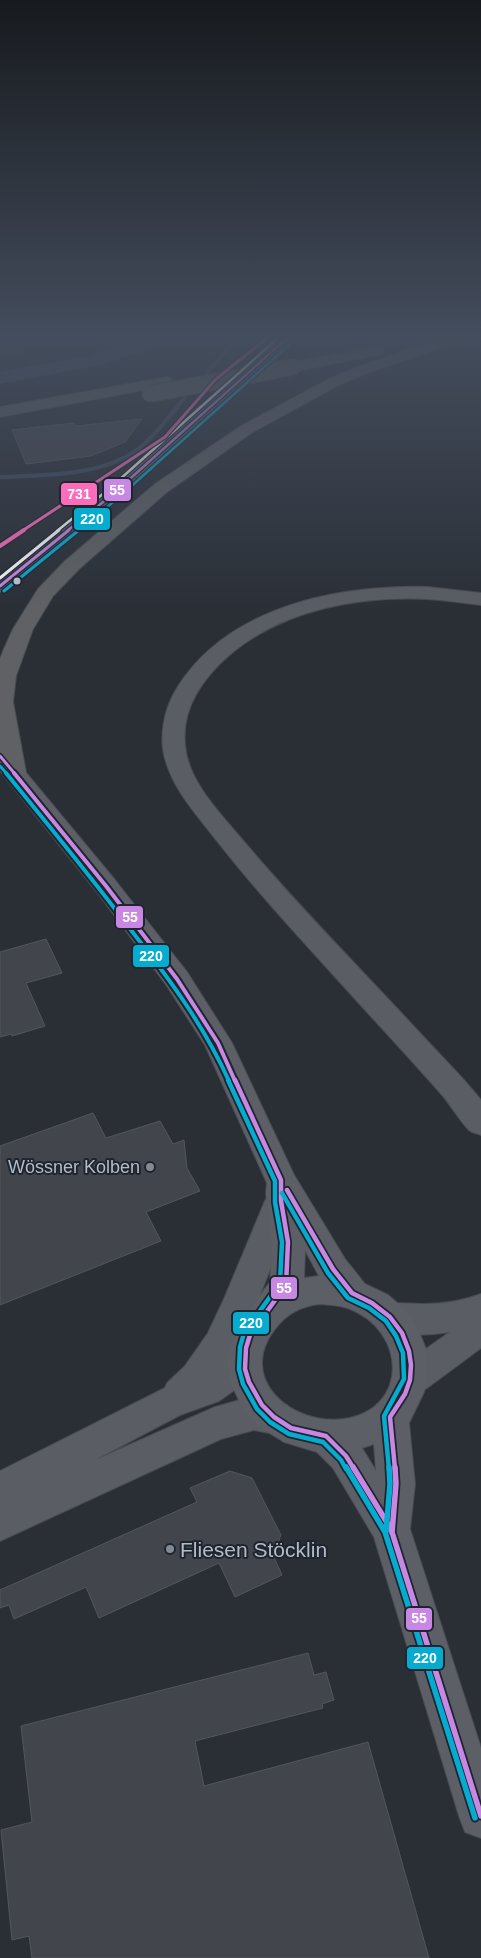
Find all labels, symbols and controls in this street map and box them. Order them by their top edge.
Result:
line badge: 55 [103,478,132,502]
line badge: 731 [60,482,98,506]
text: 55 [109,482,125,498]
text: 731 [67,486,91,502]
line badge: 220 [73,507,111,531]
text: 220 [80,511,104,527]
unlabelled marker [12,576,22,586]
line badge: 55 [115,905,144,929]
text: 55 [122,909,138,925]
line badge: 220 [132,944,170,968]
text: 220 [139,948,163,964]
place label: Wössner Kolben [8,1157,140,1177]
marker: Wössner Kolben [144,1161,156,1173]
line badge: 55 [270,1276,298,1300]
text: 55 [276,1280,292,1296]
line badge: 220 [232,1311,270,1335]
text: 220 [239,1315,263,1331]
place label: Fliesen Stöcklin [180,1538,327,1561]
marker: Fliesen Stöcklin [164,1543,176,1555]
line badge: 55 [405,1607,433,1631]
text: 55 [411,1610,427,1626]
line badge: 220 [406,1646,444,1670]
text: 220 [413,1650,437,1666]

